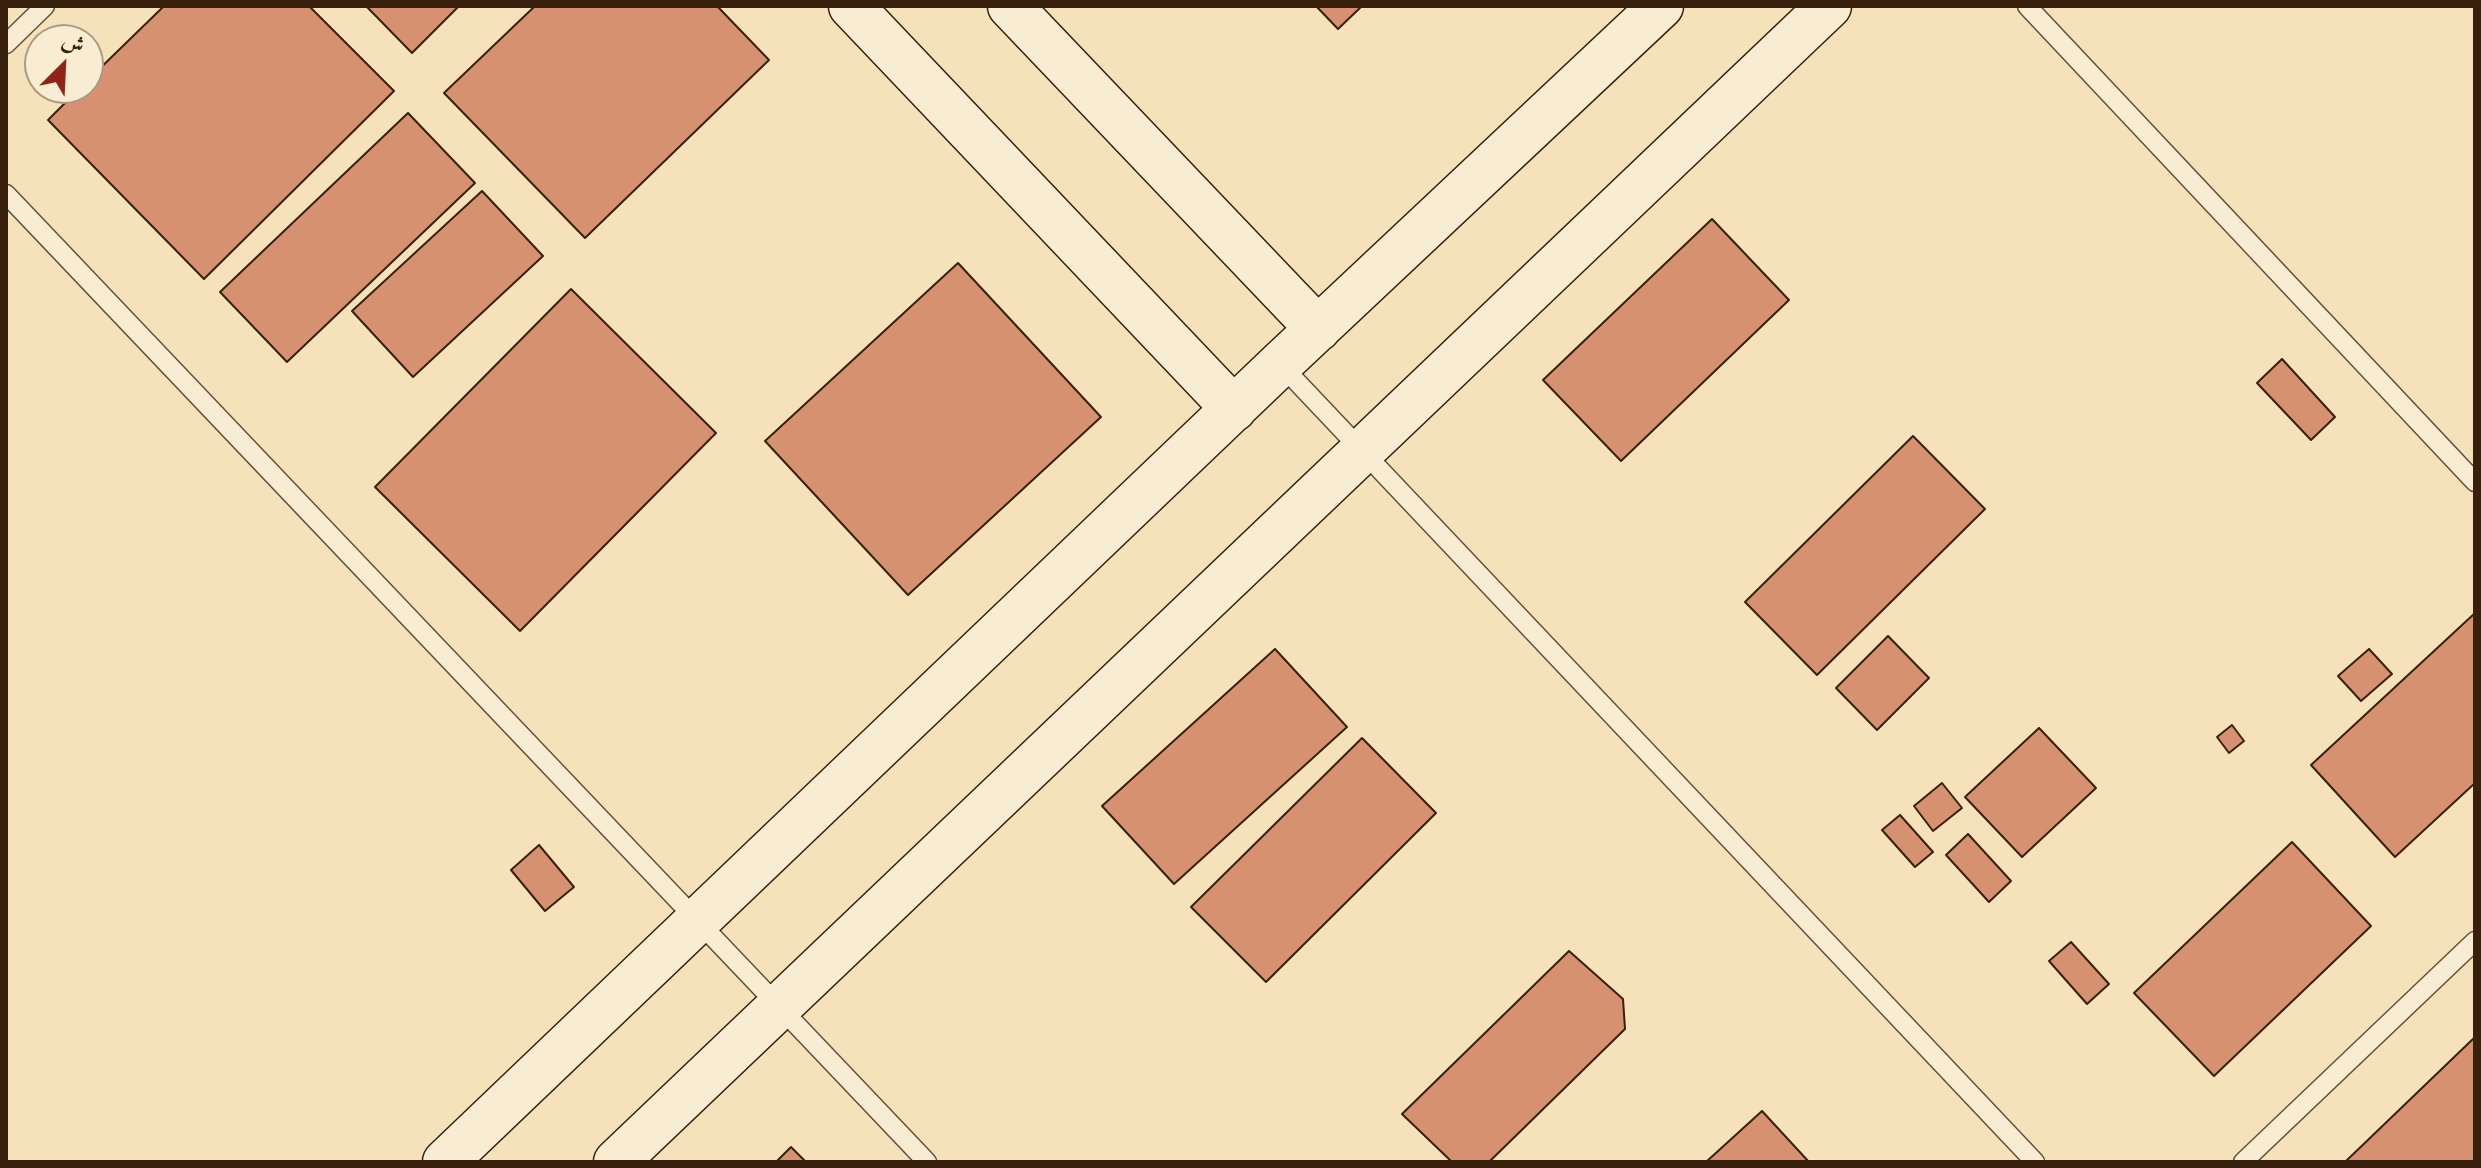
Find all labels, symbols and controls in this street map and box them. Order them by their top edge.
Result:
north arrow [24,24,104,104]
text: ش [58,27,89,60]

